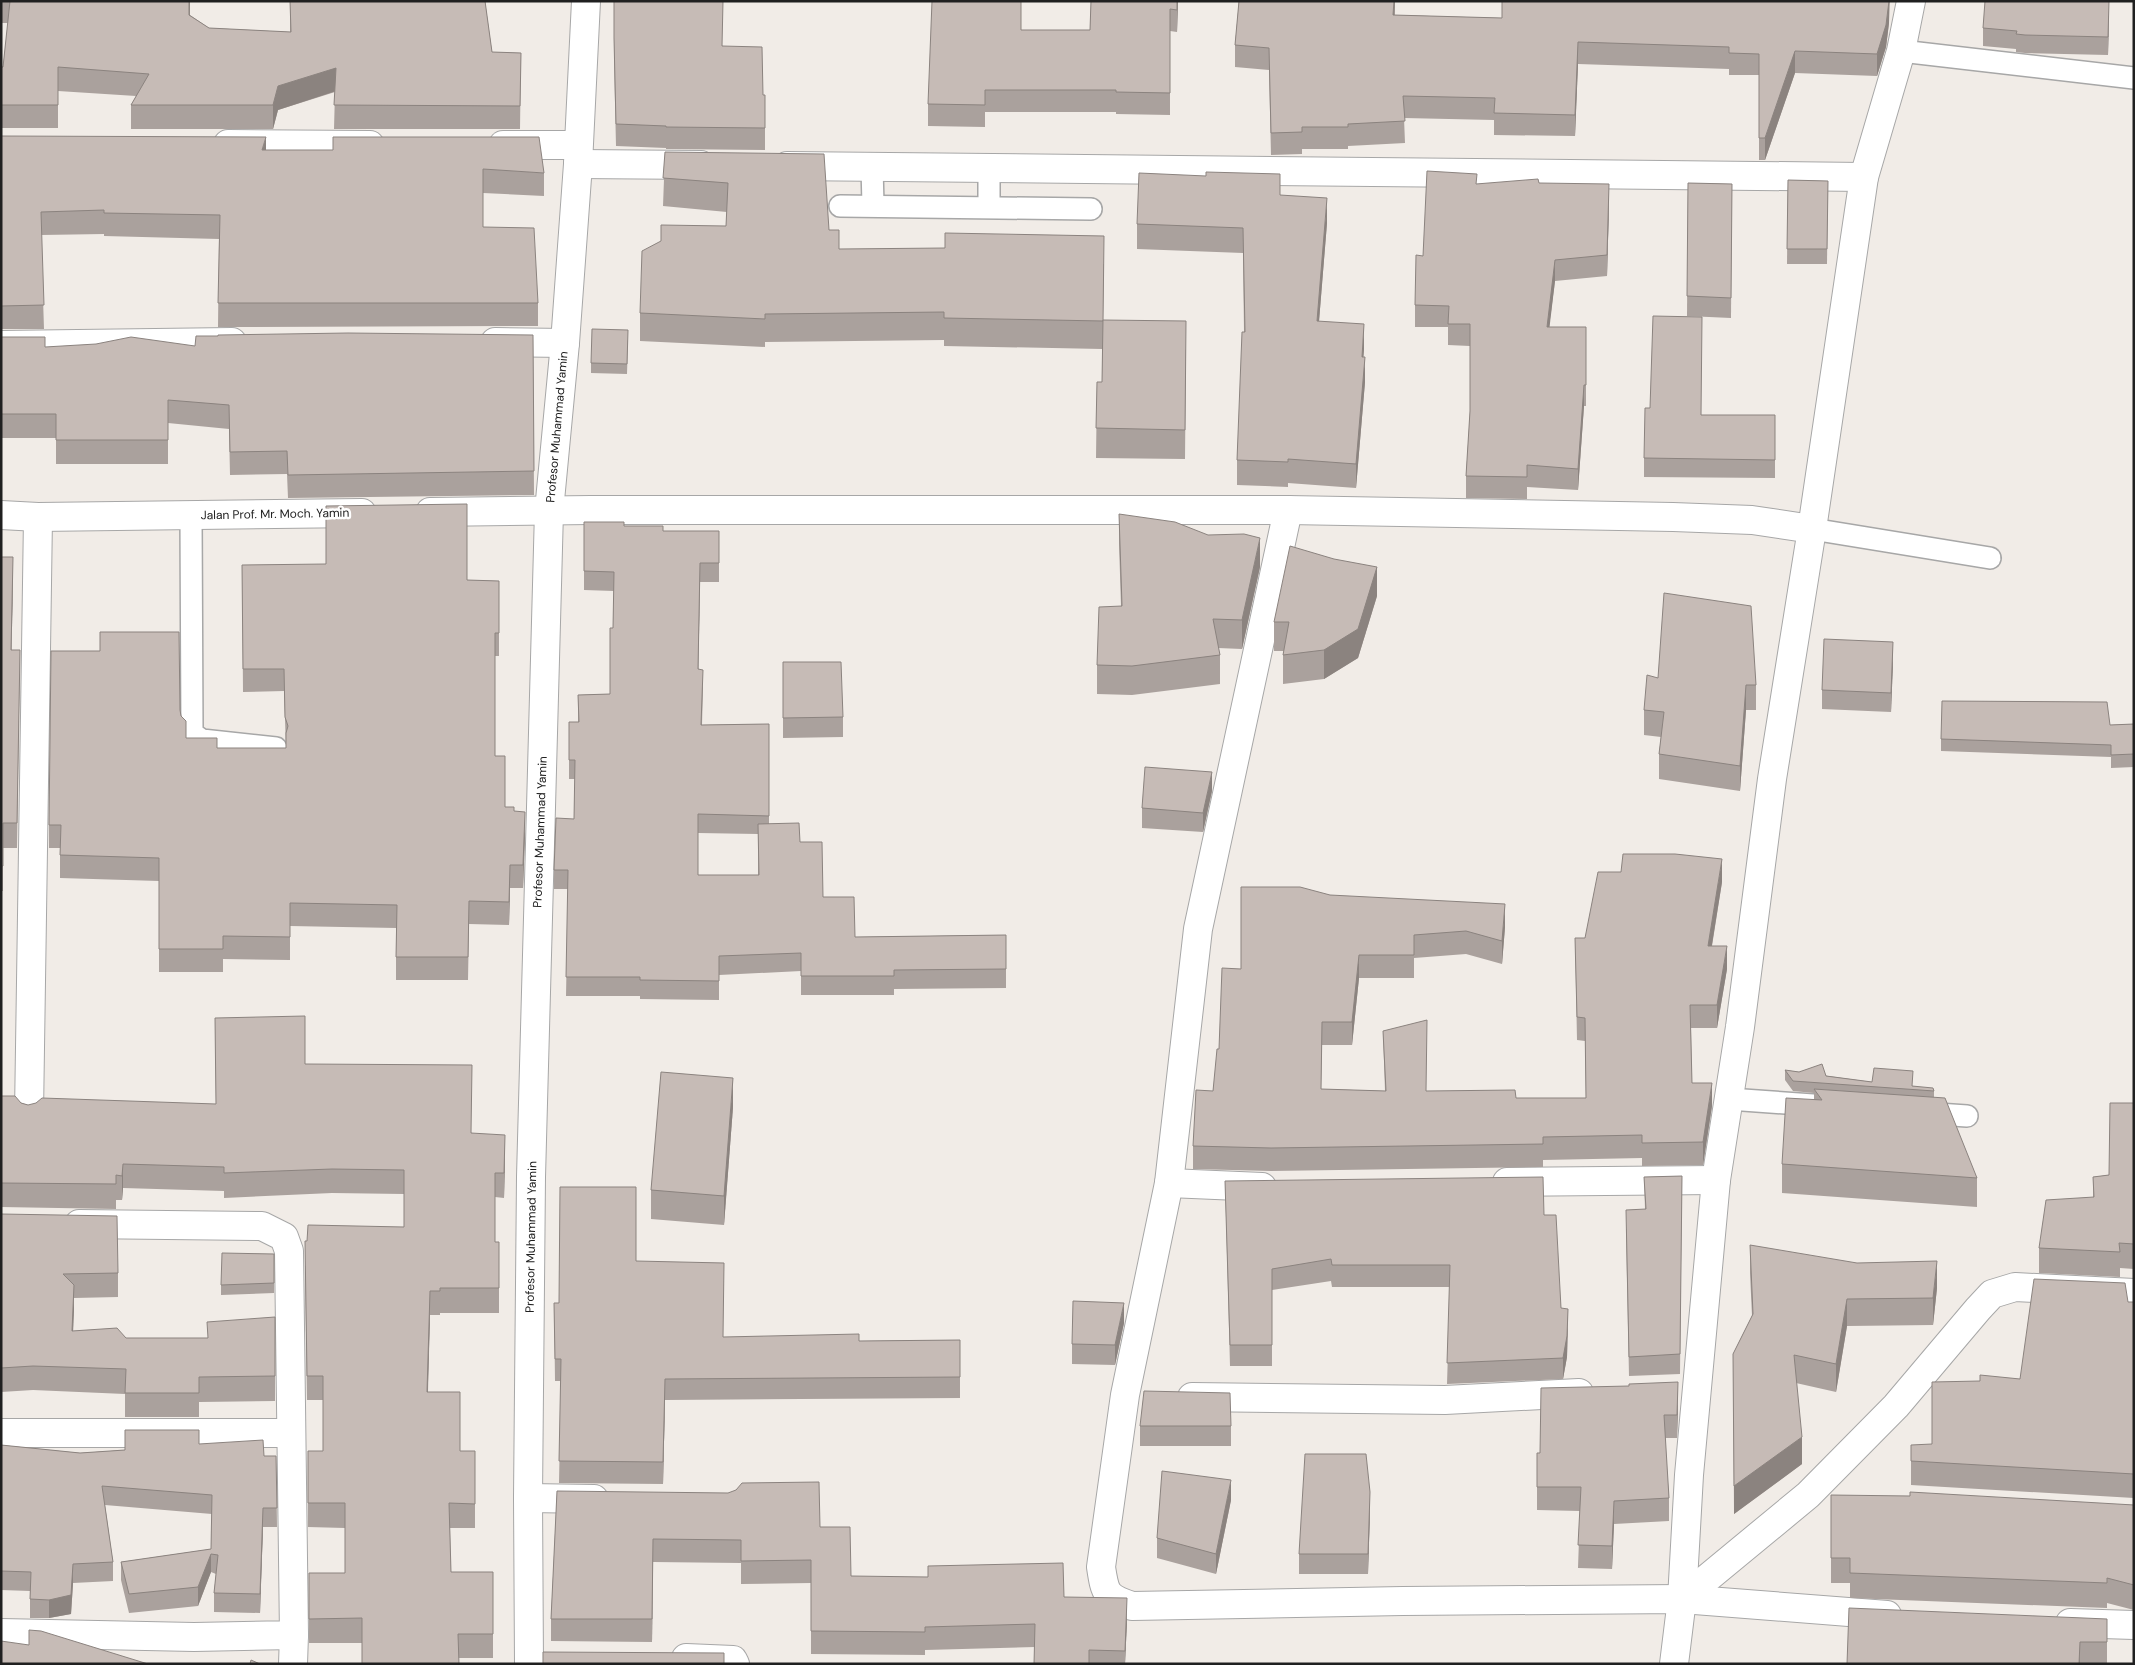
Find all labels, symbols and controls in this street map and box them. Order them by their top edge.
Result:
street label: Profesor Muhammad Yamin [542,351,572,503]
street label: Jalan Prof. Mr. Moch. Yamin [201,505,350,523]
street label: Profesor Muhammad Yamin [529,756,551,908]
street label: Profesor Muhammad Yamin [522,1161,540,1313]

